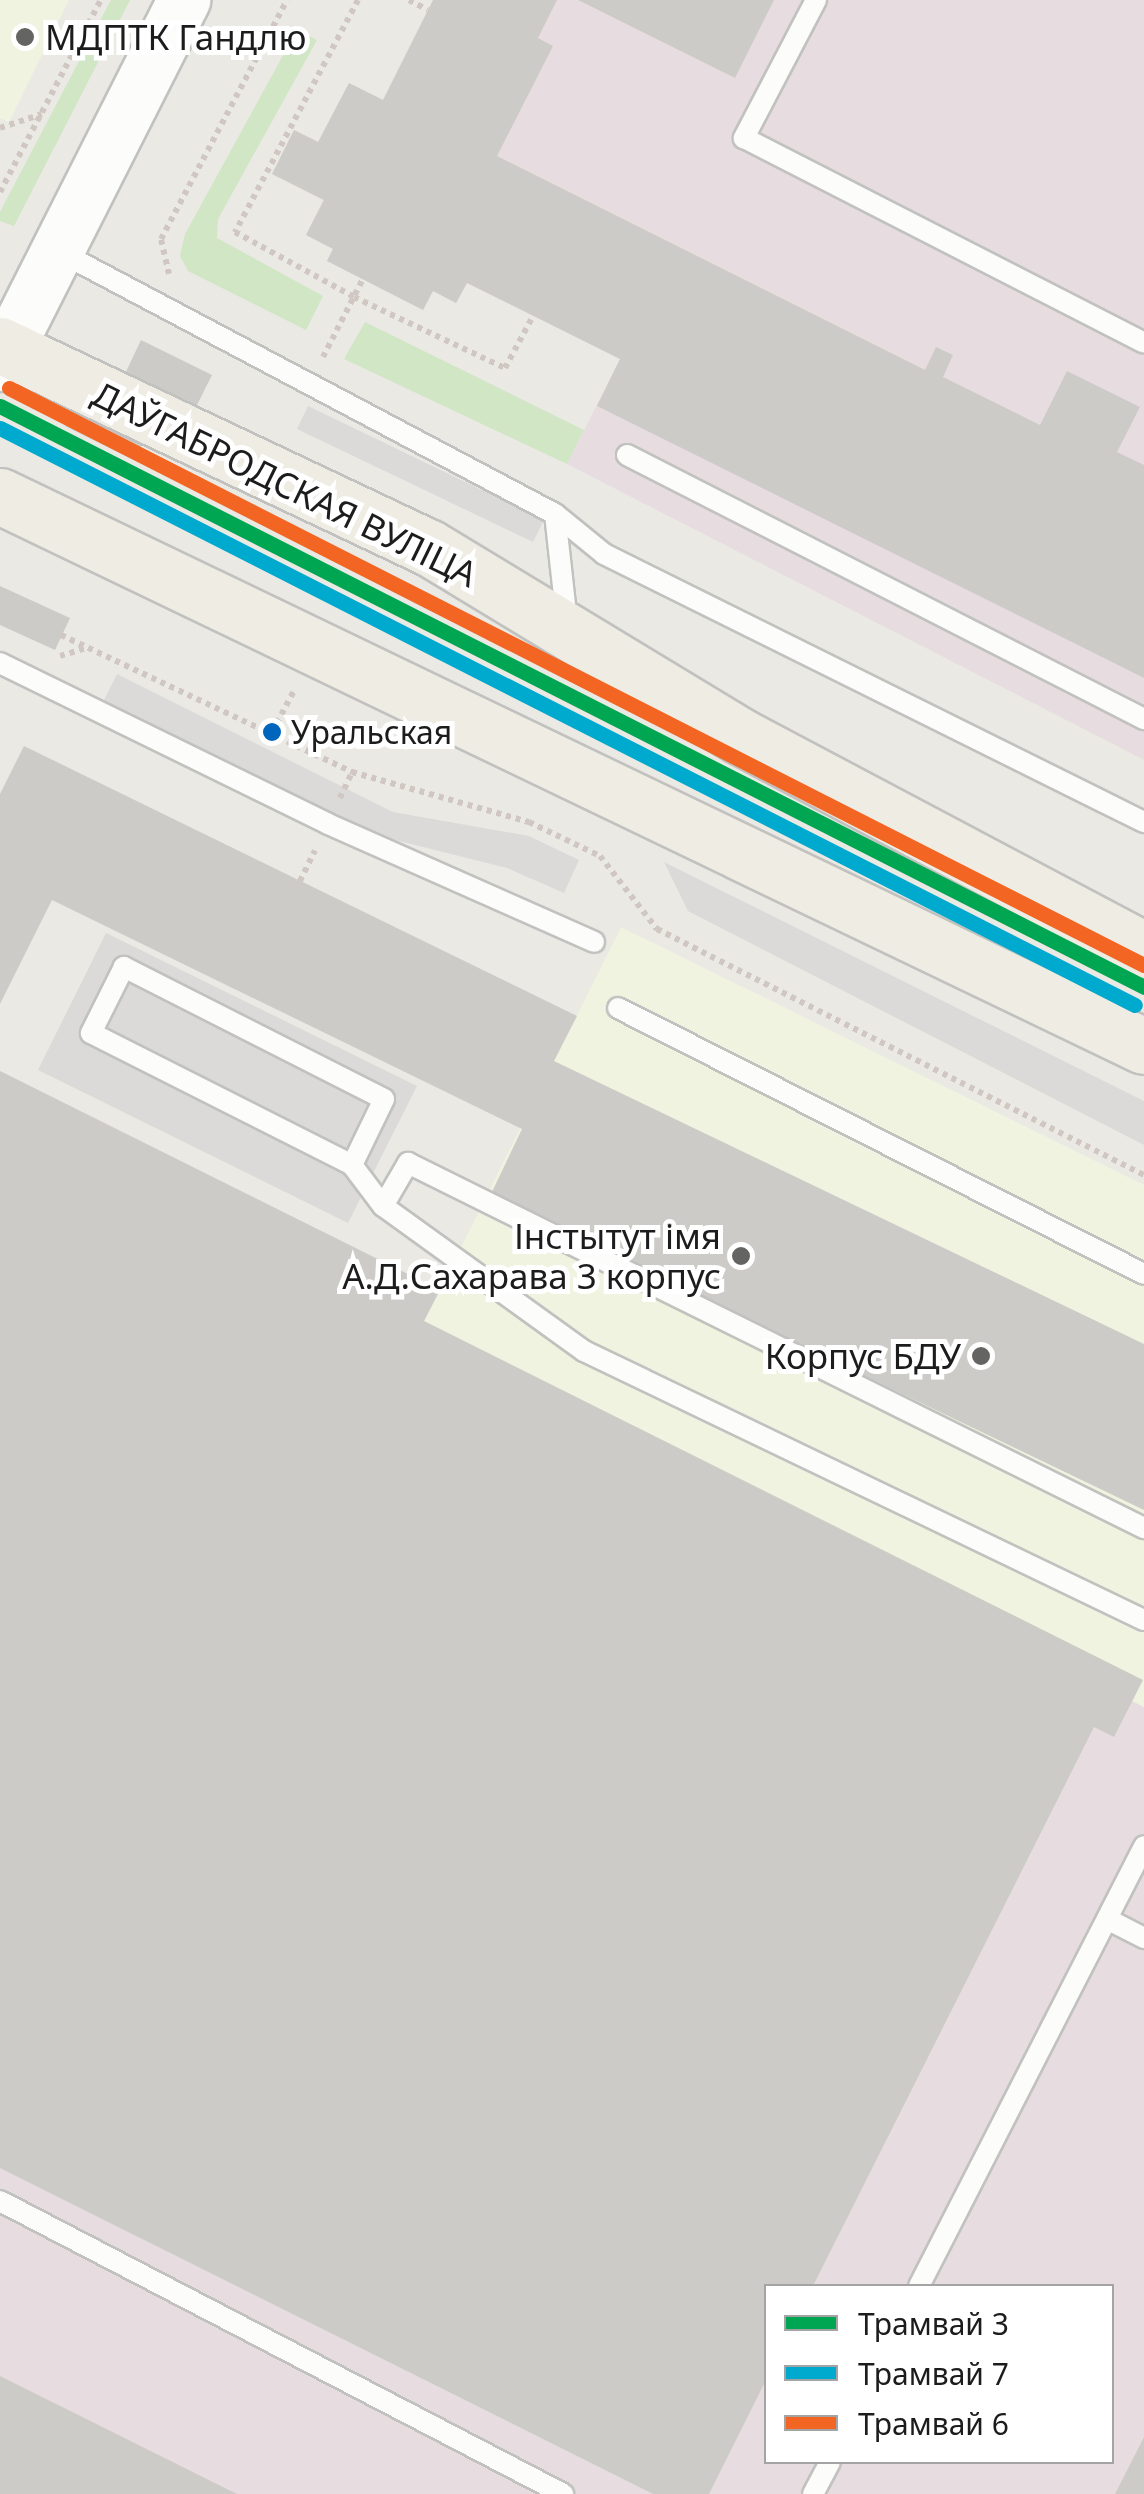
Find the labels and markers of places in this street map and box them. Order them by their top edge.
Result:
place label: МДПТК Гандлю [45,16,306,58]
marker: МДПТК Гандлю [14,26,36,48]
place label: Уральская [291,713,452,751]
marker: Уральская [262,722,282,742]
place label: Інстытут імя А.Д.Сахарава 3 корпус [342,1215,721,1297]
marker: Інстытут імя А.Д.Сахарава 3 корпус [730,1245,752,1267]
place label: Корпус БДУ [765,1335,961,1377]
marker: Корпус БДУ [970,1345,992,1367]

